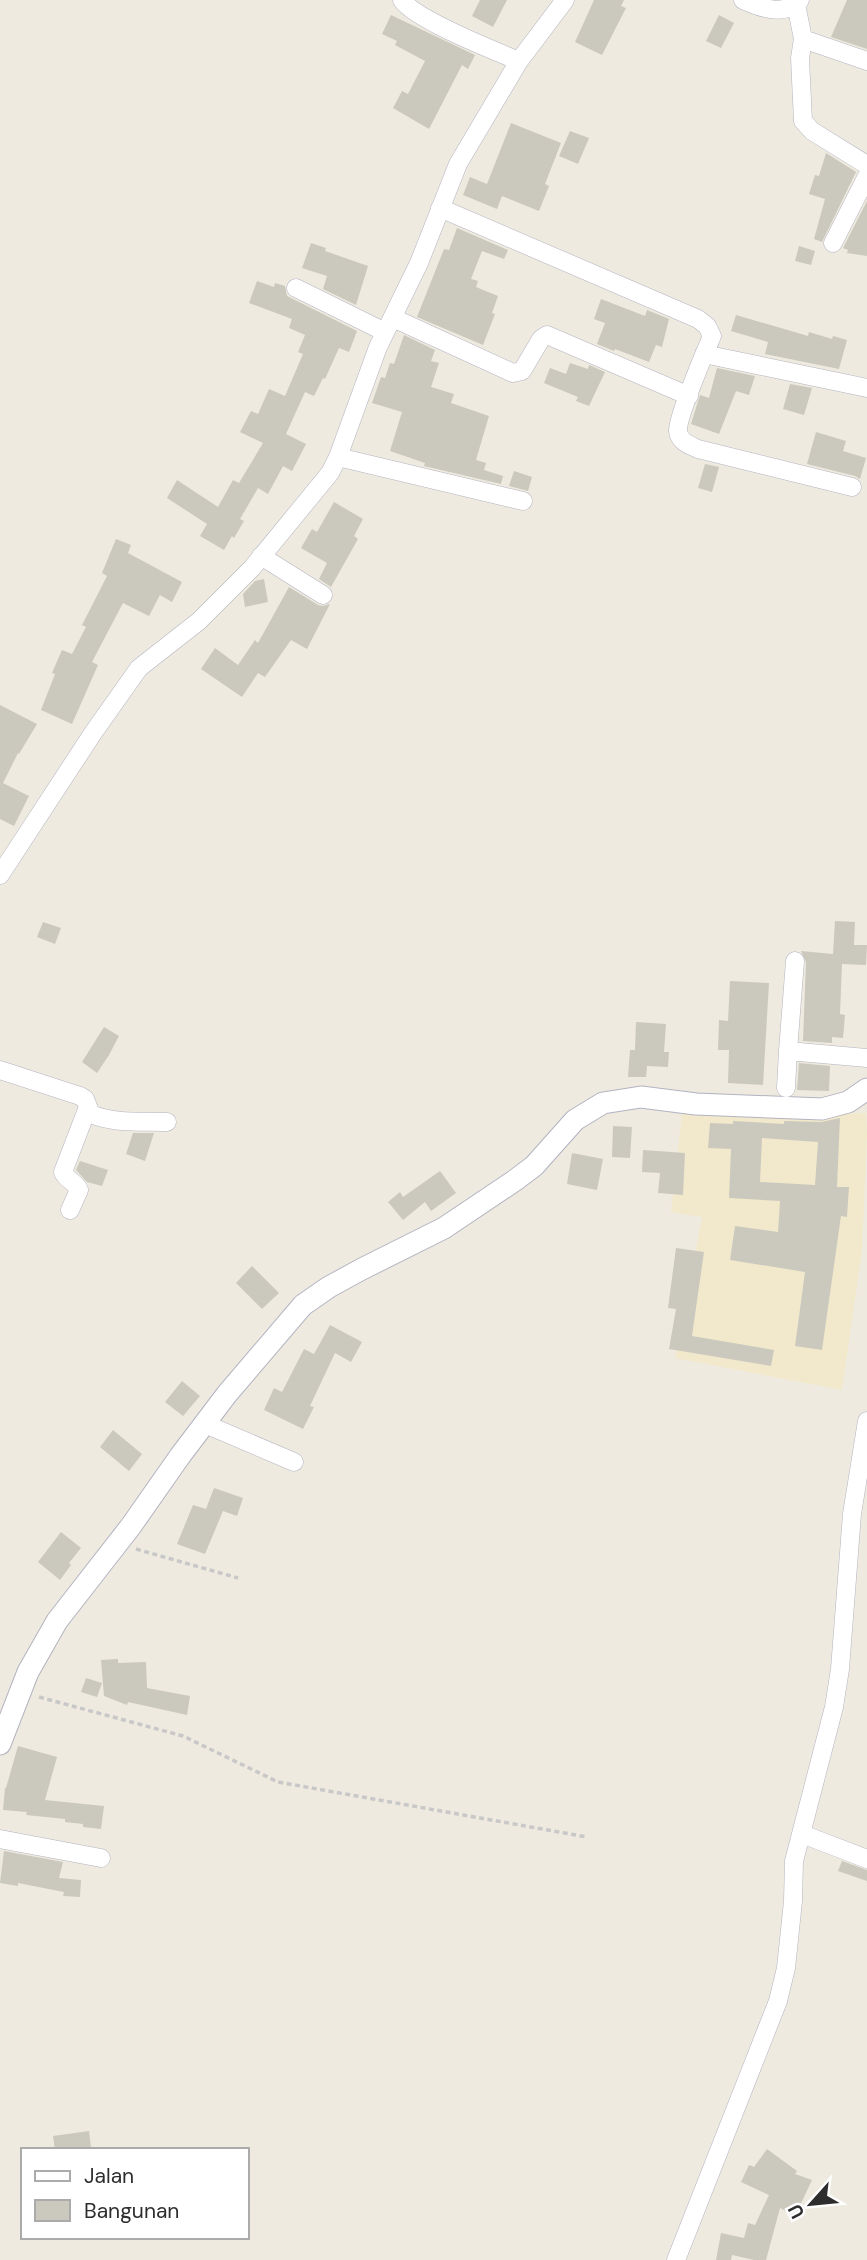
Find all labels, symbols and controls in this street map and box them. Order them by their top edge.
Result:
legend [21,2148,248,2239]
text: Jalan [84,2162,134,2190]
north arrow [776,2169,846,2239]
text: Bangunan [84,2197,179,2225]
text: U [782,2200,810,2223]

